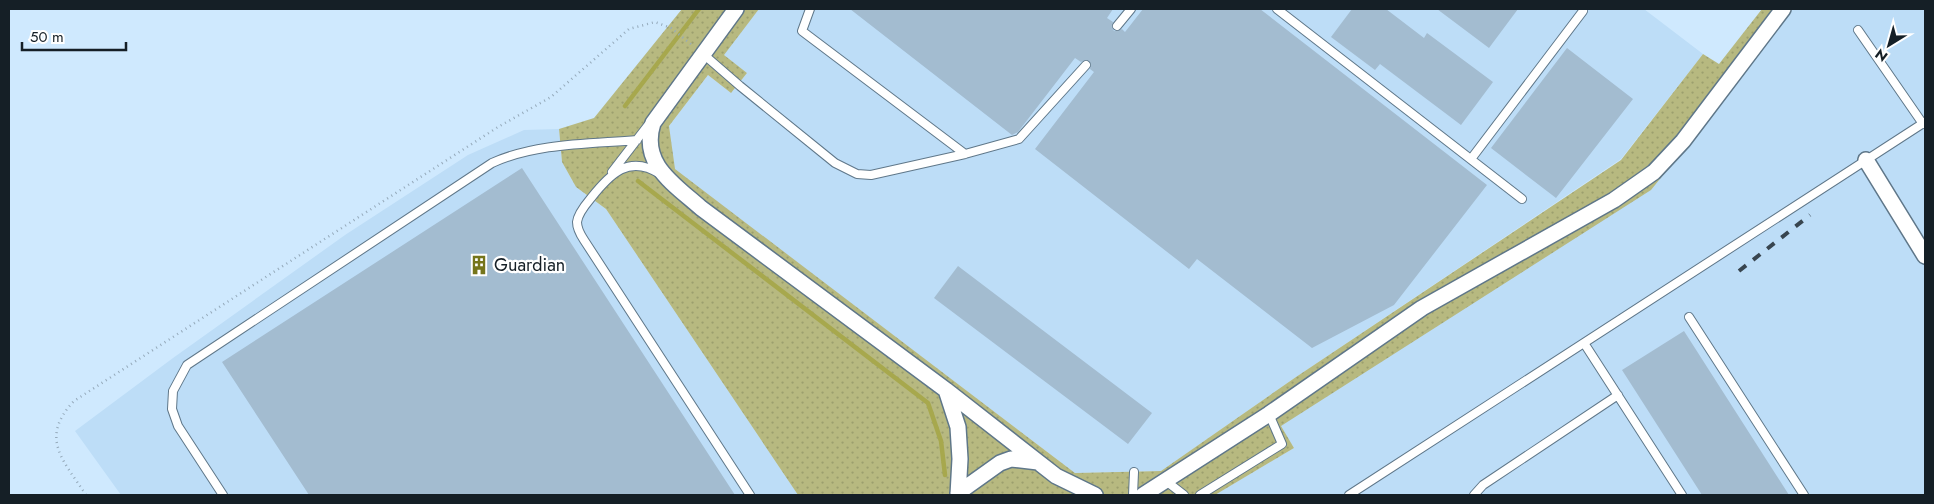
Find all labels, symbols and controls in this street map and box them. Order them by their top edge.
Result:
scale bar [22,20,126,52]
north arrow [1864,20,1914,70]
text: 50 m [30,26,64,48]
text: N [1871,44,1892,67]
place label: Guardian [494,252,565,278]
building icon: Guardian [468,254,490,276]

